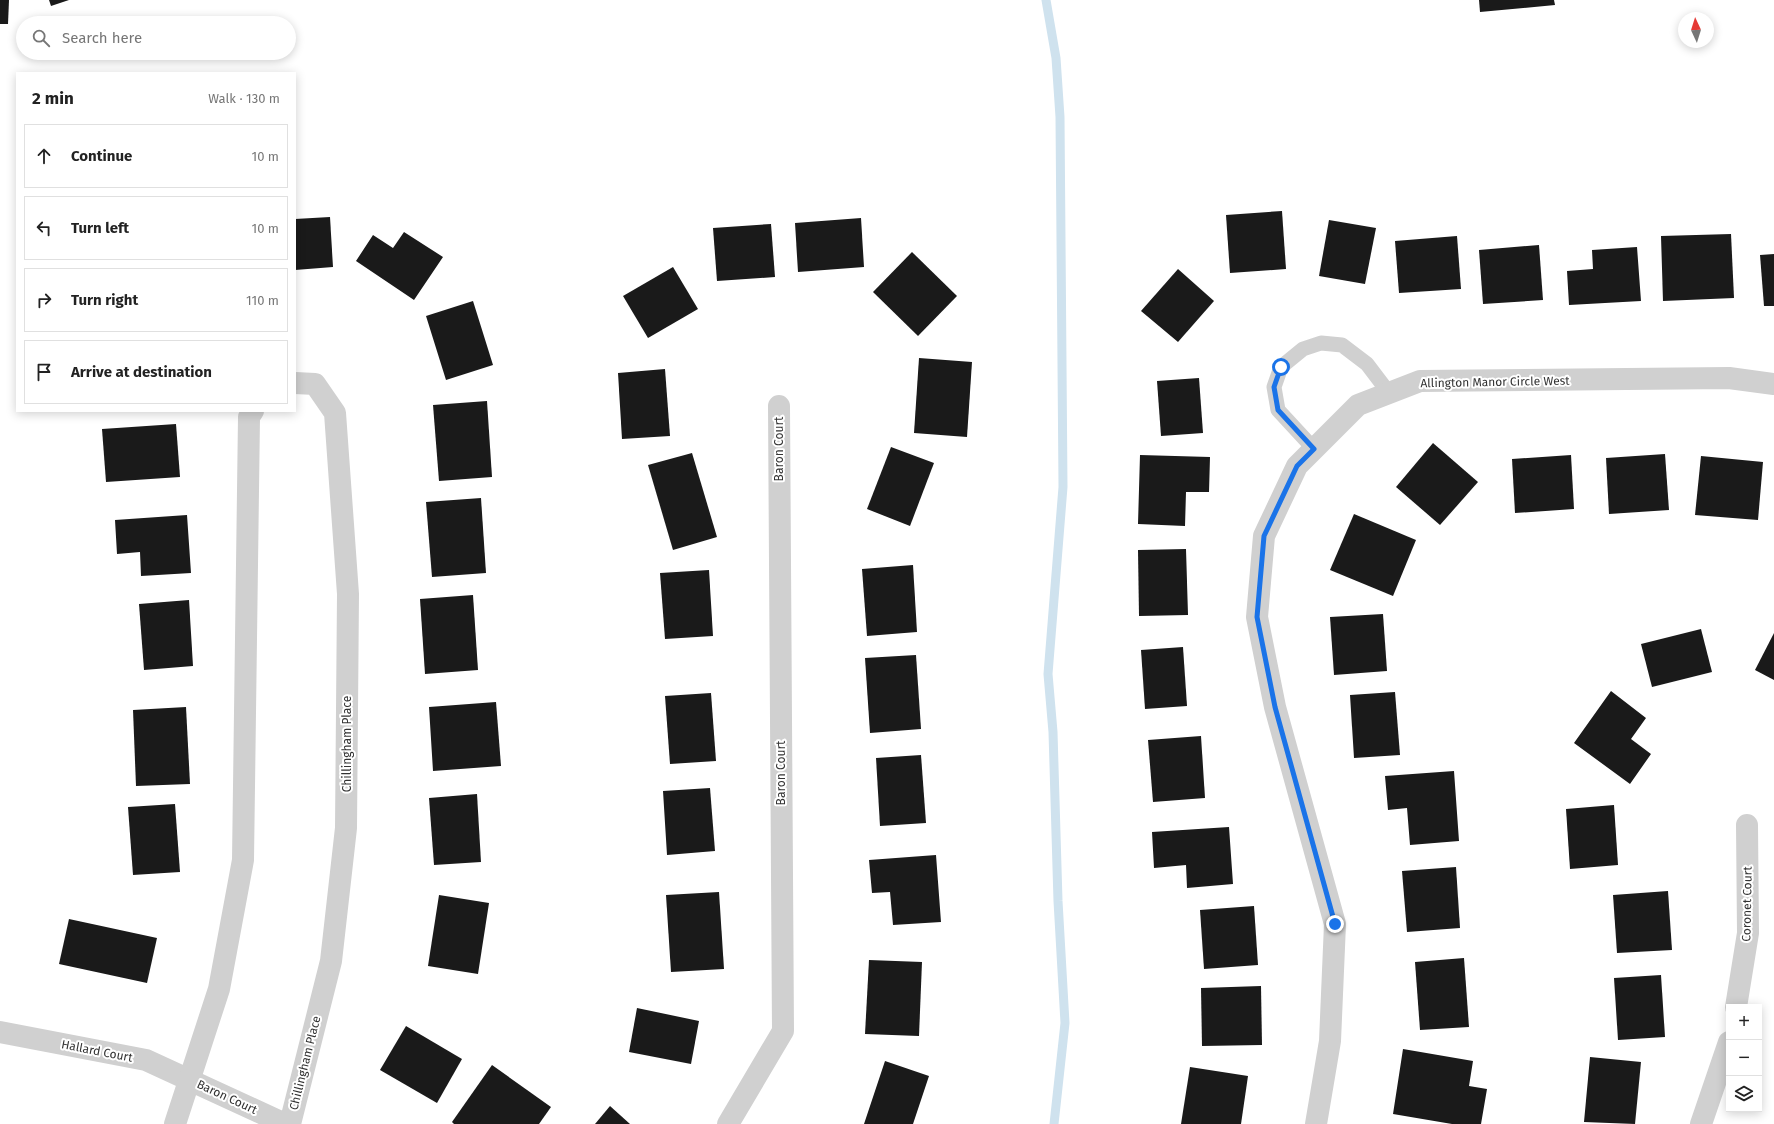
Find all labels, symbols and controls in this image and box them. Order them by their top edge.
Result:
north arrow [1678,12,1714,48]
search box [16,16,296,60]
icon: search [30,27,52,49]
text: Search here [62,29,142,47]
text: 2 min [32,88,74,109]
text: Walk · 130 m [208,91,280,106]
icon: ahead [33,145,55,167]
text: Continue [71,147,132,165]
text: 10 m [252,149,279,164]
icon: left [33,217,55,239]
text: Turn left [71,219,129,237]
text: 10 m [252,221,279,236]
icon: right [33,289,55,311]
text: Turn right [71,291,138,309]
text: 110 m [246,293,279,308]
route start [1272,358,1290,376]
icon: arrive [33,361,55,383]
text: Arrive at destination [71,363,212,381]
street label: Allington Manor Circle West [1420,374,1570,390]
street label: Baron Court [772,416,786,481]
street label: Chillingham Place [340,696,354,792]
street label: Baron Court [774,740,788,805]
street label: Coronet Court [1739,866,1755,942]
route end [1326,915,1344,933]
map controls [1726,1004,1762,1112]
button: + [1726,1004,1762,1040]
street label: Chillingham Place [287,1014,323,1112]
street label: Hallard Court [60,1037,134,1065]
button: − [1726,1040,1762,1076]
button: layers [1726,1076,1762,1112]
street label: Baron Court [195,1077,260,1117]

